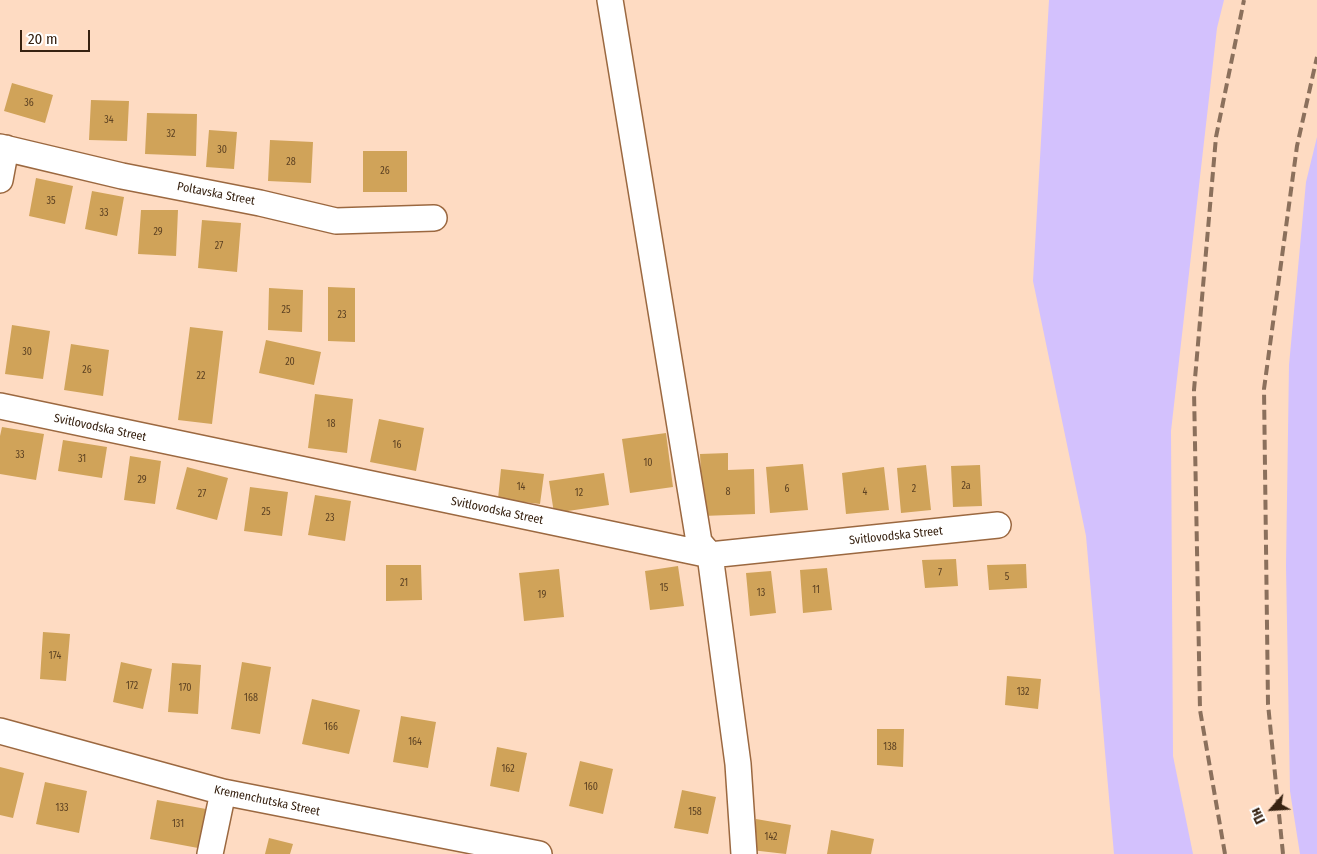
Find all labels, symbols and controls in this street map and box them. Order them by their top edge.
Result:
scale bar [22,20,92,52]
text: 20 m [28,30,58,48]
house number: 36 [24,97,34,109]
house number: 34 [104,114,114,126]
house number: 32 [167,128,175,140]
house number: 30 [217,144,227,156]
house number: 28 [286,156,296,168]
house number: 26 [380,165,390,177]
street label: Poltavska Street [176,179,256,209]
house number: 35 [46,195,56,207]
house number: 33 [99,207,109,219]
house number: 29 [153,226,163,238]
house number: 27 [215,240,223,252]
house number: 25 [282,304,290,316]
house number: 23 [338,309,346,321]
house number: 30 [22,346,32,358]
house number: 20 [285,356,295,368]
house number: 26 [82,364,92,376]
house number: 22 [197,370,205,382]
street label: Svitlovodska Street [52,411,148,445]
house number: 18 [327,418,335,430]
house number: 16 [393,439,401,451]
house number: 33 [15,449,25,461]
house number: 31 [78,453,86,465]
house number: 10 [643,457,653,469]
house number: 29 [137,474,147,486]
house number: 2а [961,480,971,492]
house number: 14 [517,481,525,493]
house number: 6 [785,483,789,495]
house number: 2 [912,483,916,495]
house number: 8 [726,486,730,498]
house number: 4 [863,486,867,498]
house number: 12 [575,487,583,499]
house number: 27 [198,488,206,500]
street label: Svitlovodska Street [449,494,545,528]
house number: 25 [262,506,270,518]
house number: 23 [326,512,334,524]
street label: Svitlovodska Street [848,524,944,548]
house number: 7 [938,567,942,579]
house number: 5 [1005,571,1009,583]
house number: 21 [400,577,408,589]
house number: 15 [660,582,668,594]
house number: 11 [812,584,820,596]
house number: 13 [757,587,765,599]
house number: 19 [538,589,546,601]
house number: 174 [49,650,61,662]
house number: 172 [126,680,138,692]
house number: 170 [178,682,192,694]
house number: 132 [1017,686,1029,698]
house number: 168 [244,692,258,704]
house number: 166 [324,721,338,733]
house number: 164 [408,736,422,748]
house number: 138 [883,741,897,753]
house number: 162 [501,763,515,775]
house number: 160 [584,781,598,793]
street label: Kremenchutska Street [213,783,321,819]
north arrow [1247,784,1297,834]
house number: 133 [56,802,68,814]
text: Пн [1247,805,1269,827]
house number: 158 [688,806,702,818]
house number: 131 [172,818,184,830]
house number: 142 [764,831,778,843]

